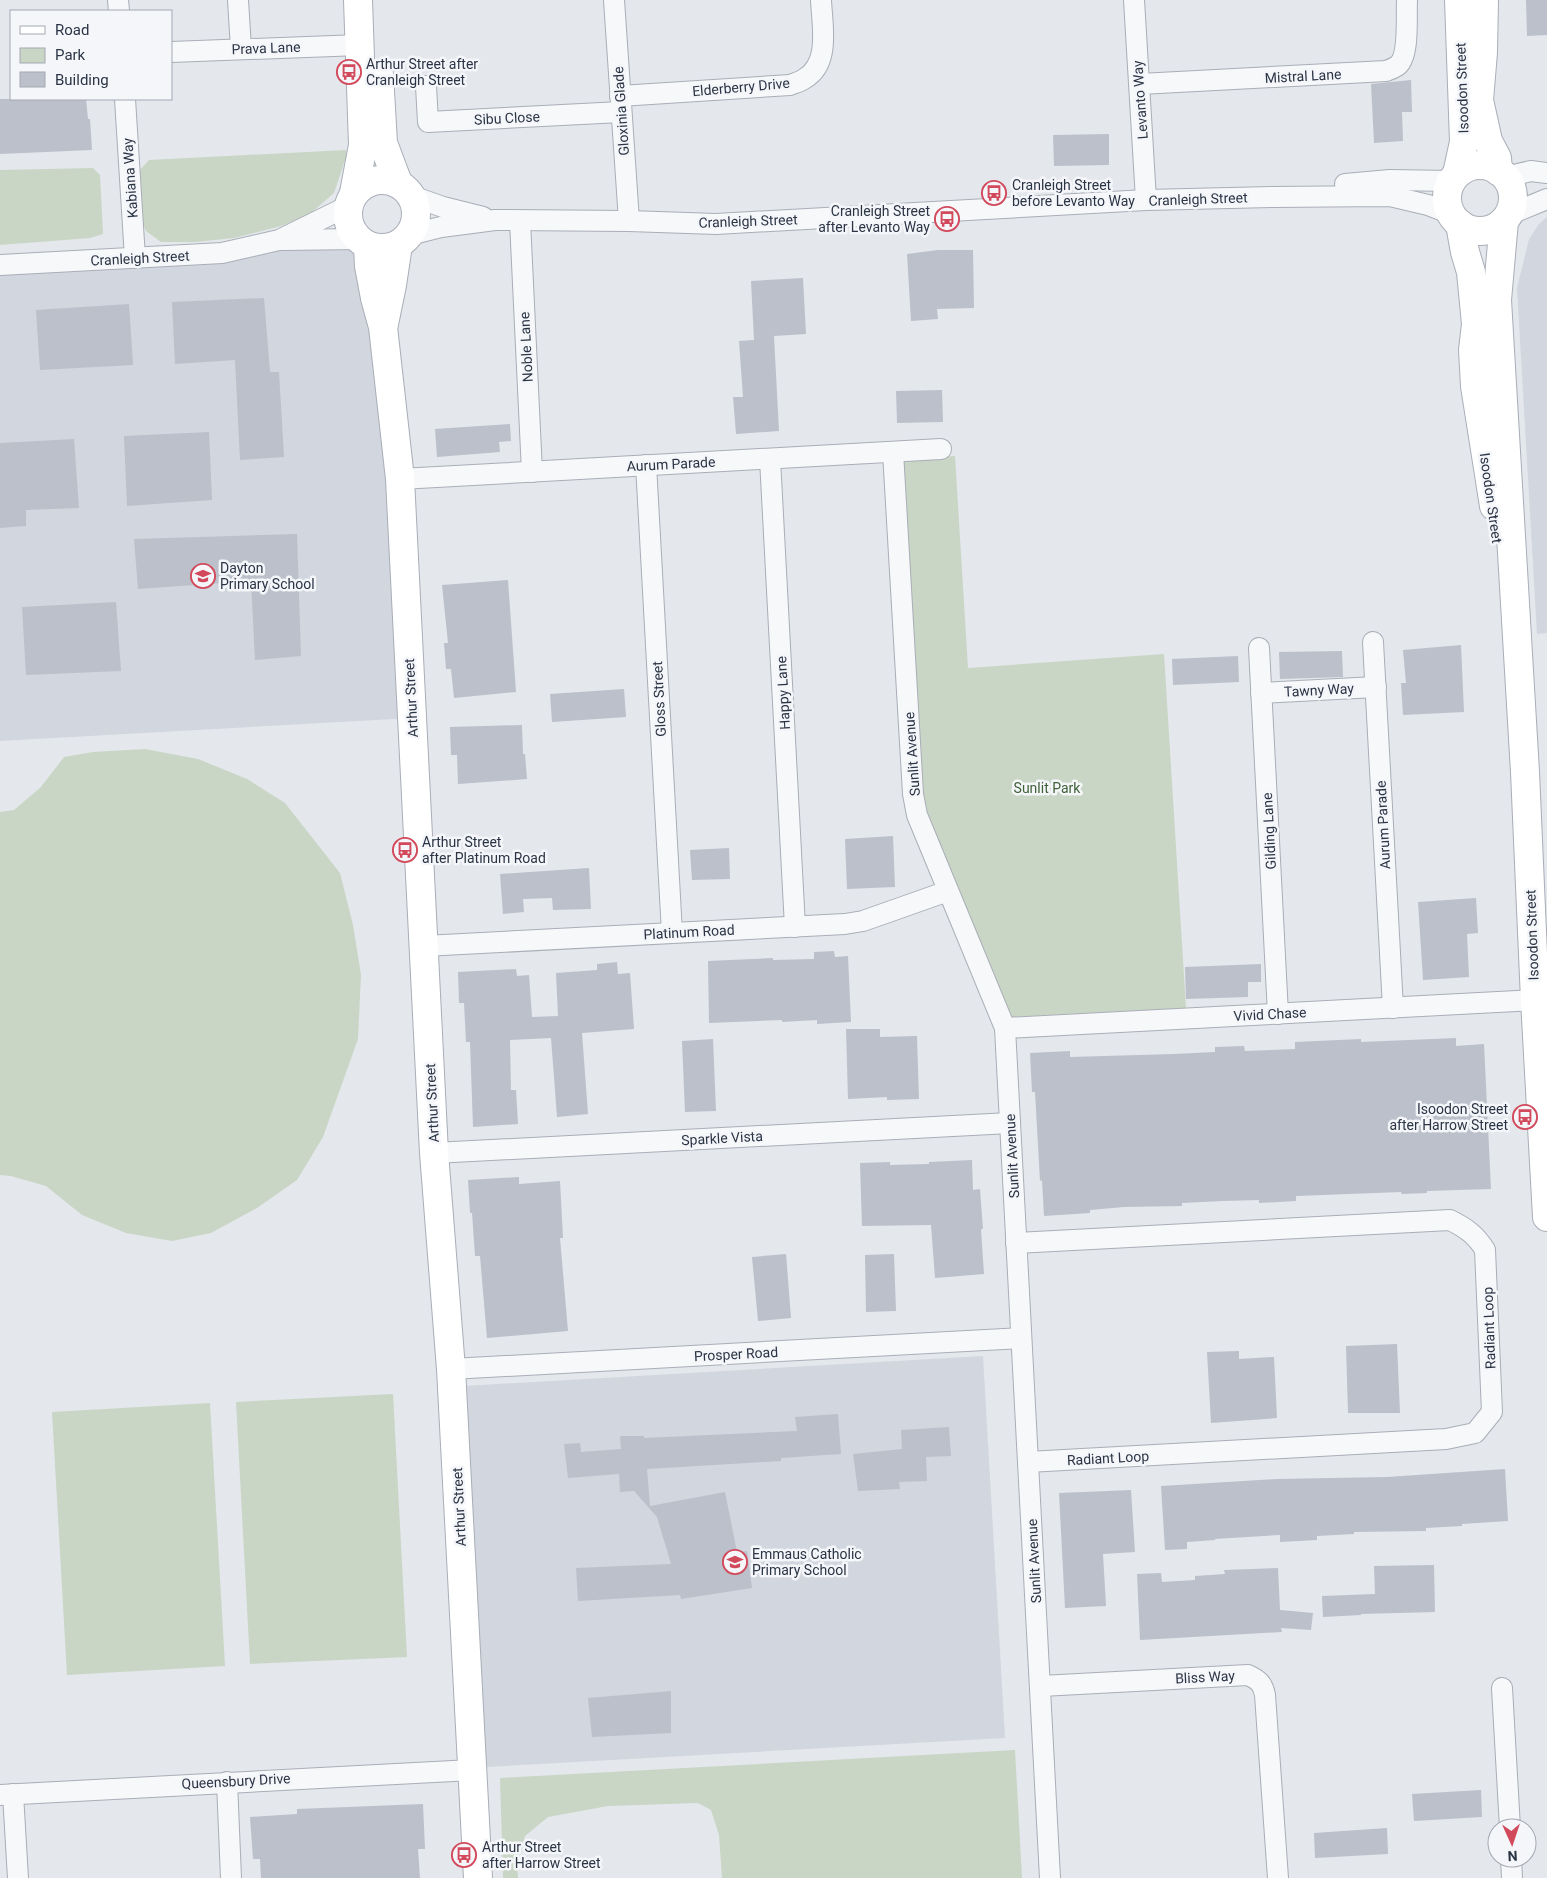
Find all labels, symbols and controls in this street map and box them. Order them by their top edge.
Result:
legend [10,10,172,100]
text: Road [55,21,89,39]
street label: Prava Lane [231,39,301,57]
street label: Isoodon Street [1452,42,1472,134]
text: Park [55,46,86,64]
place label: Arthur Street after Cranleigh Street [366,56,478,88]
bus stop icon: Arthur Street after Cranleigh Street [336,59,362,85]
street label: Levanto Way [1129,60,1151,140]
street label: Gloxinia Glade [610,66,632,156]
street label: Mistral Lane [1264,66,1342,86]
text: Building [55,71,109,89]
street label: Elderberry Drive [692,75,790,99]
street label: Sibu Close [474,108,540,128]
street label: Kabiana Way [119,137,141,219]
place label: Cranleigh Street before Levanto Way [1012,177,1135,209]
bus stop icon: Cranleigh Street before Levanto Way [981,180,1007,206]
street label: Cranleigh Street [1148,189,1248,209]
place label: Cranleigh Street after Levanto Way [818,203,930,235]
bus stop icon: Cranleigh Street after Levanto Way [934,206,960,232]
street label: Cranleigh Street [698,211,798,231]
street label: Cranleigh Street [90,247,190,269]
street label: Noble Lane [516,311,536,383]
street label: Isoodon Street [1477,452,1505,545]
street label: Aurum Parade [626,454,716,474]
place label: Dayton Primary School [220,560,315,592]
school or university icon: Dayton Primary School [190,563,216,589]
street label: Happy Lane [773,656,793,730]
street label: Arthur Street [401,658,421,738]
street label: Gloss Street [649,660,669,737]
street label: Tawny Way [1284,680,1355,700]
street label: Sunlit Avenue [901,711,923,797]
park label: Sunlit Park [1014,780,1081,796]
street label: Aurum Parade [1373,780,1393,870]
street label: Gilding Lane [1259,792,1279,870]
place label: Arthur Street after Platinum Road [422,834,546,866]
bus stop icon: Arthur Street after Platinum Road [392,837,418,863]
street label: Isoodon Street [1522,889,1542,981]
street label: Platinum Road [643,922,735,942]
street label: Vivid Chase [1233,1004,1307,1024]
street label: Arthur Street [422,1063,442,1143]
place label: Isoodon Street after Harrow Street [1389,1101,1508,1133]
bus stop icon: Isoodon Street after Harrow Street [1512,1104,1538,1130]
street label: Sunlit Avenue [1002,1113,1022,1199]
street label: Sparkle Vista [681,1128,763,1148]
street label: Radiant Loop [1480,1286,1498,1369]
street label: Prosper Road [693,1344,779,1364]
street label: Radiant Loop [1066,1448,1150,1468]
street label: Arthur Street [449,1467,469,1547]
street label: Sunlit Avenue [1024,1518,1044,1604]
place label: Emmaus Catholic Primary School [752,1546,862,1578]
school or university icon: Emmaus Catholic Primary School [722,1549,748,1575]
street label: Bliss Way [1175,1667,1236,1687]
street label: Queensbury Drive [181,1770,291,1792]
north arrow [1487,1818,1537,1868]
place label: Arthur Street after Harrow Street [482,1839,601,1871]
bus stop icon: Arthur Street after Harrow Street [451,1842,477,1868]
text: N [1507,1848,1518,1864]

